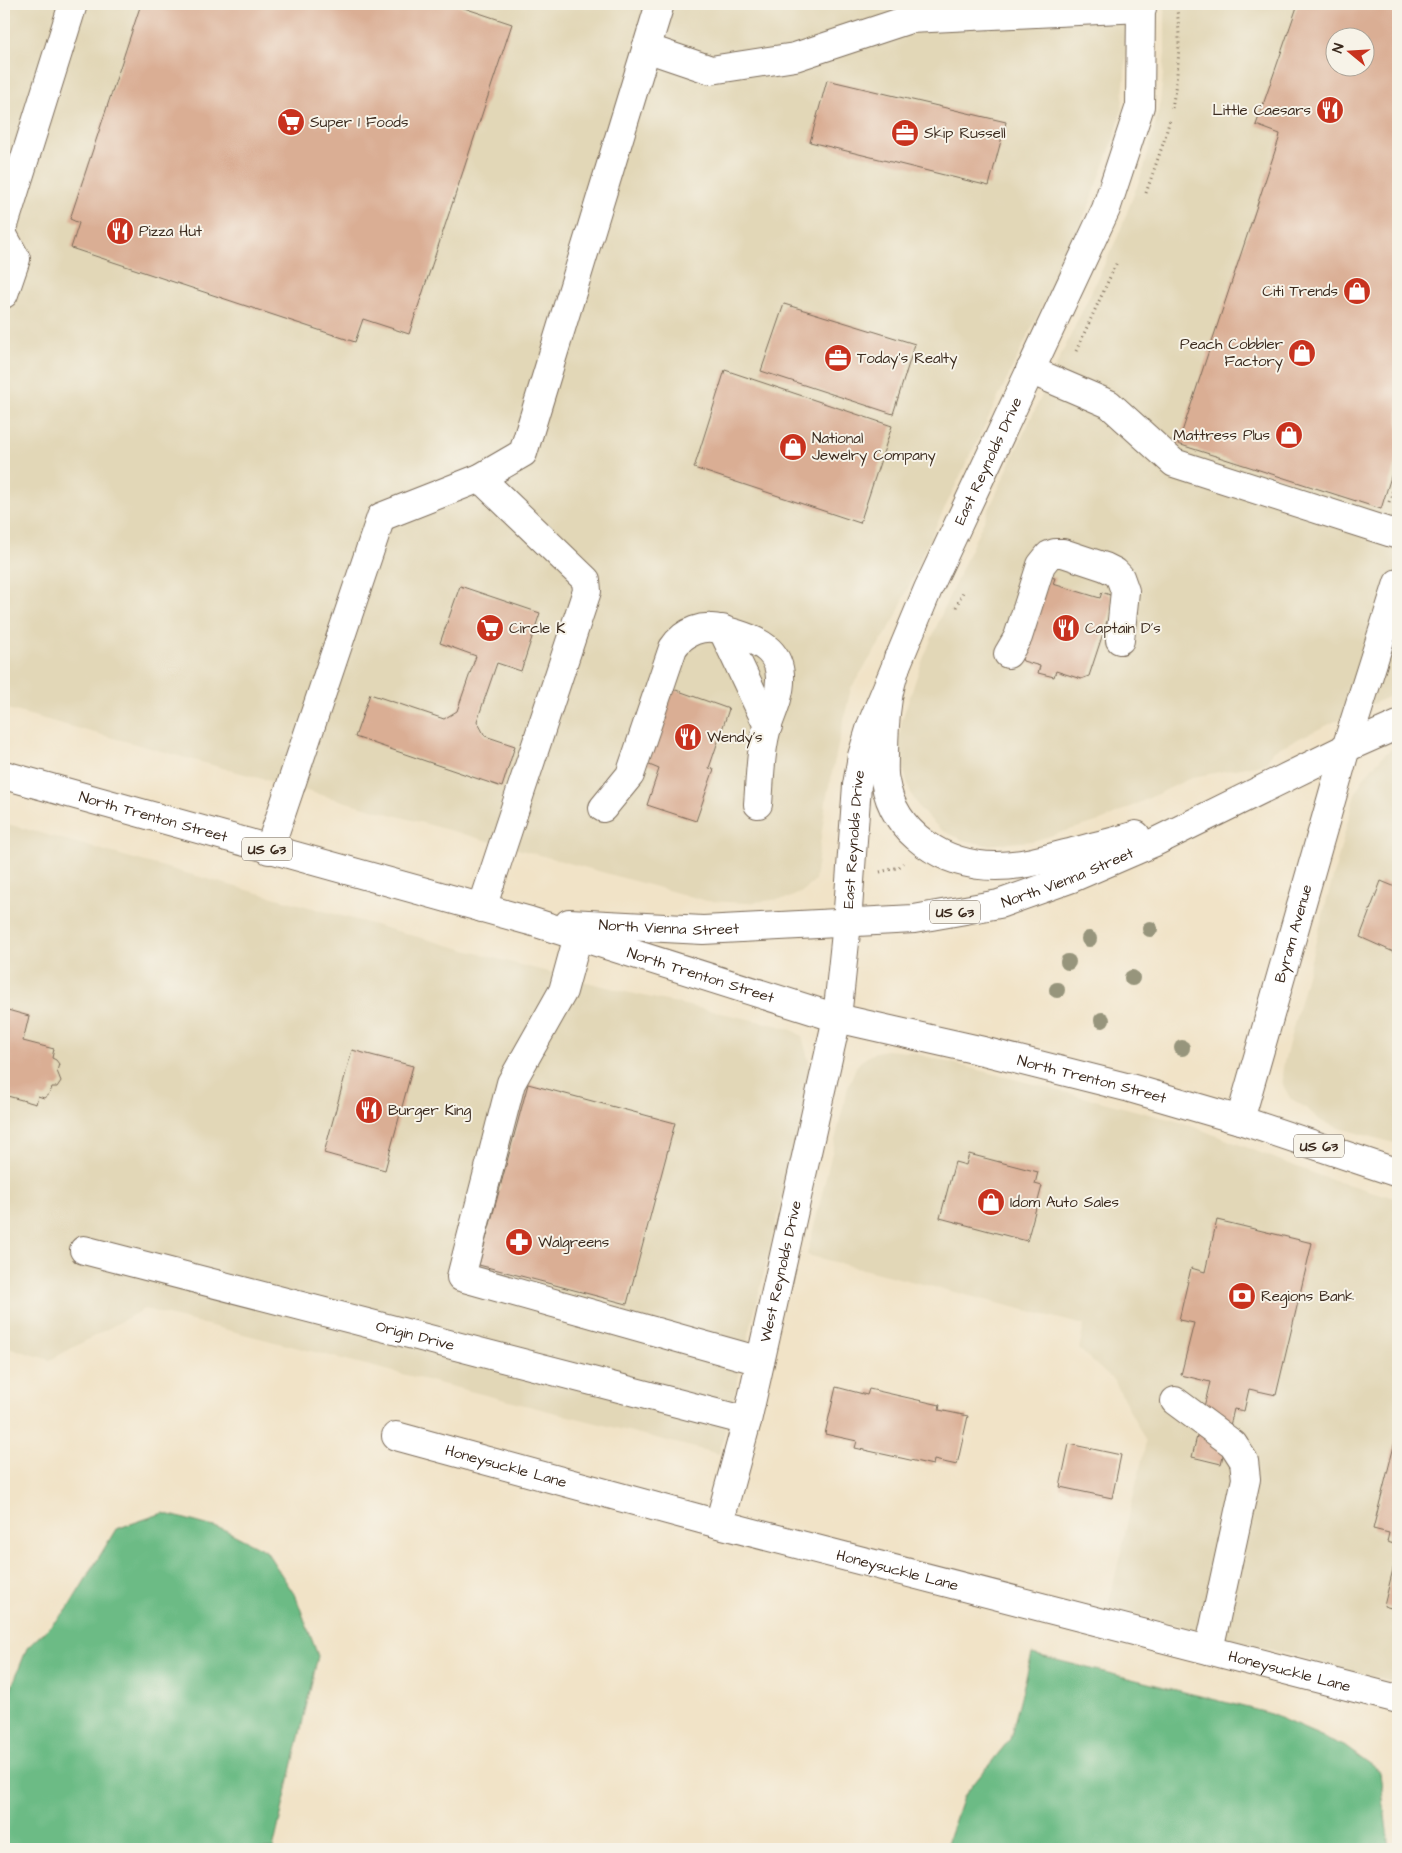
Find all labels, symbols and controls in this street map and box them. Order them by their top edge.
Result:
north arrow [1324,28,1374,78]
text: N [1328,41,1350,56]
restaurant icon: Little Caesars [1315,95,1345,125]
place label: Little Caesars [1212,100,1311,121]
supermarket icon: Super 1 Foods [276,107,306,137]
place label: Super 1 Foods [310,112,409,133]
office icon: Skip Russell [890,118,920,148]
place label: Skip Russell [924,123,1006,144]
restaurant icon: Pizza Hut [105,216,135,246]
place label: Pizza Hut [139,221,202,242]
shop icon: Citi Trends [1342,276,1372,306]
place label: Citi Trends [1262,281,1338,302]
place label: Peach Cobbler Factory [1180,334,1283,373]
shop icon: Peach Cobbler Factory [1287,338,1317,368]
office icon: Today's Realty [823,343,853,373]
place label: Today's Realty [857,348,957,370]
street label: East Reynolds Drive [949,394,1027,528]
shop icon: Mattress Plus [1274,420,1304,450]
place label: Mattress Plus [1173,425,1270,446]
place label: National Jewelry Company [812,428,936,467]
shop icon: National Jewelry Company [778,432,808,462]
supermarket icon: Circle K [475,613,505,643]
restaurant icon: Captain D's [1051,613,1081,643]
place label: Circle K [509,618,565,639]
place label: Captain D's [1085,618,1161,639]
restaurant icon: Wendy's [673,722,703,752]
place label: Wendy's [707,727,763,749]
street label: East Reynolds Drive [838,768,870,909]
street label: North Trenton Street [77,786,230,848]
road number: US 63 [242,838,292,861]
street label: North Vienna Street [998,843,1137,913]
street label: Byram Avenue [1270,882,1318,985]
road number: US 63 [930,900,980,924]
street label: North Vienna Street [598,915,740,941]
street label: North Trenton Street [624,942,777,1009]
street label: North Trenton Street [1015,1050,1169,1109]
restaurant icon: Burger King [354,1095,384,1125]
place label: Burger King [388,1100,472,1122]
road number: US 63 [1294,1134,1344,1158]
shop icon: Idom Auto Sales [976,1187,1006,1217]
place label: Idom Auto Sales [1010,1192,1120,1213]
street label: West Reynolds Drive [755,1199,807,1344]
pharmacy icon: Walgreens [504,1227,534,1257]
place label: Walgreens [538,1232,610,1254]
bank icon: Regions Bank [1227,1281,1257,1311]
place label: Regions Bank [1261,1286,1354,1308]
street label: Origin Drive [374,1316,457,1356]
street label: Honeysuckle Lane [443,1440,569,1493]
street label: Honeysuckle Lane [834,1545,961,1596]
street label: Honeysuckle Lane [1226,1646,1353,1697]

